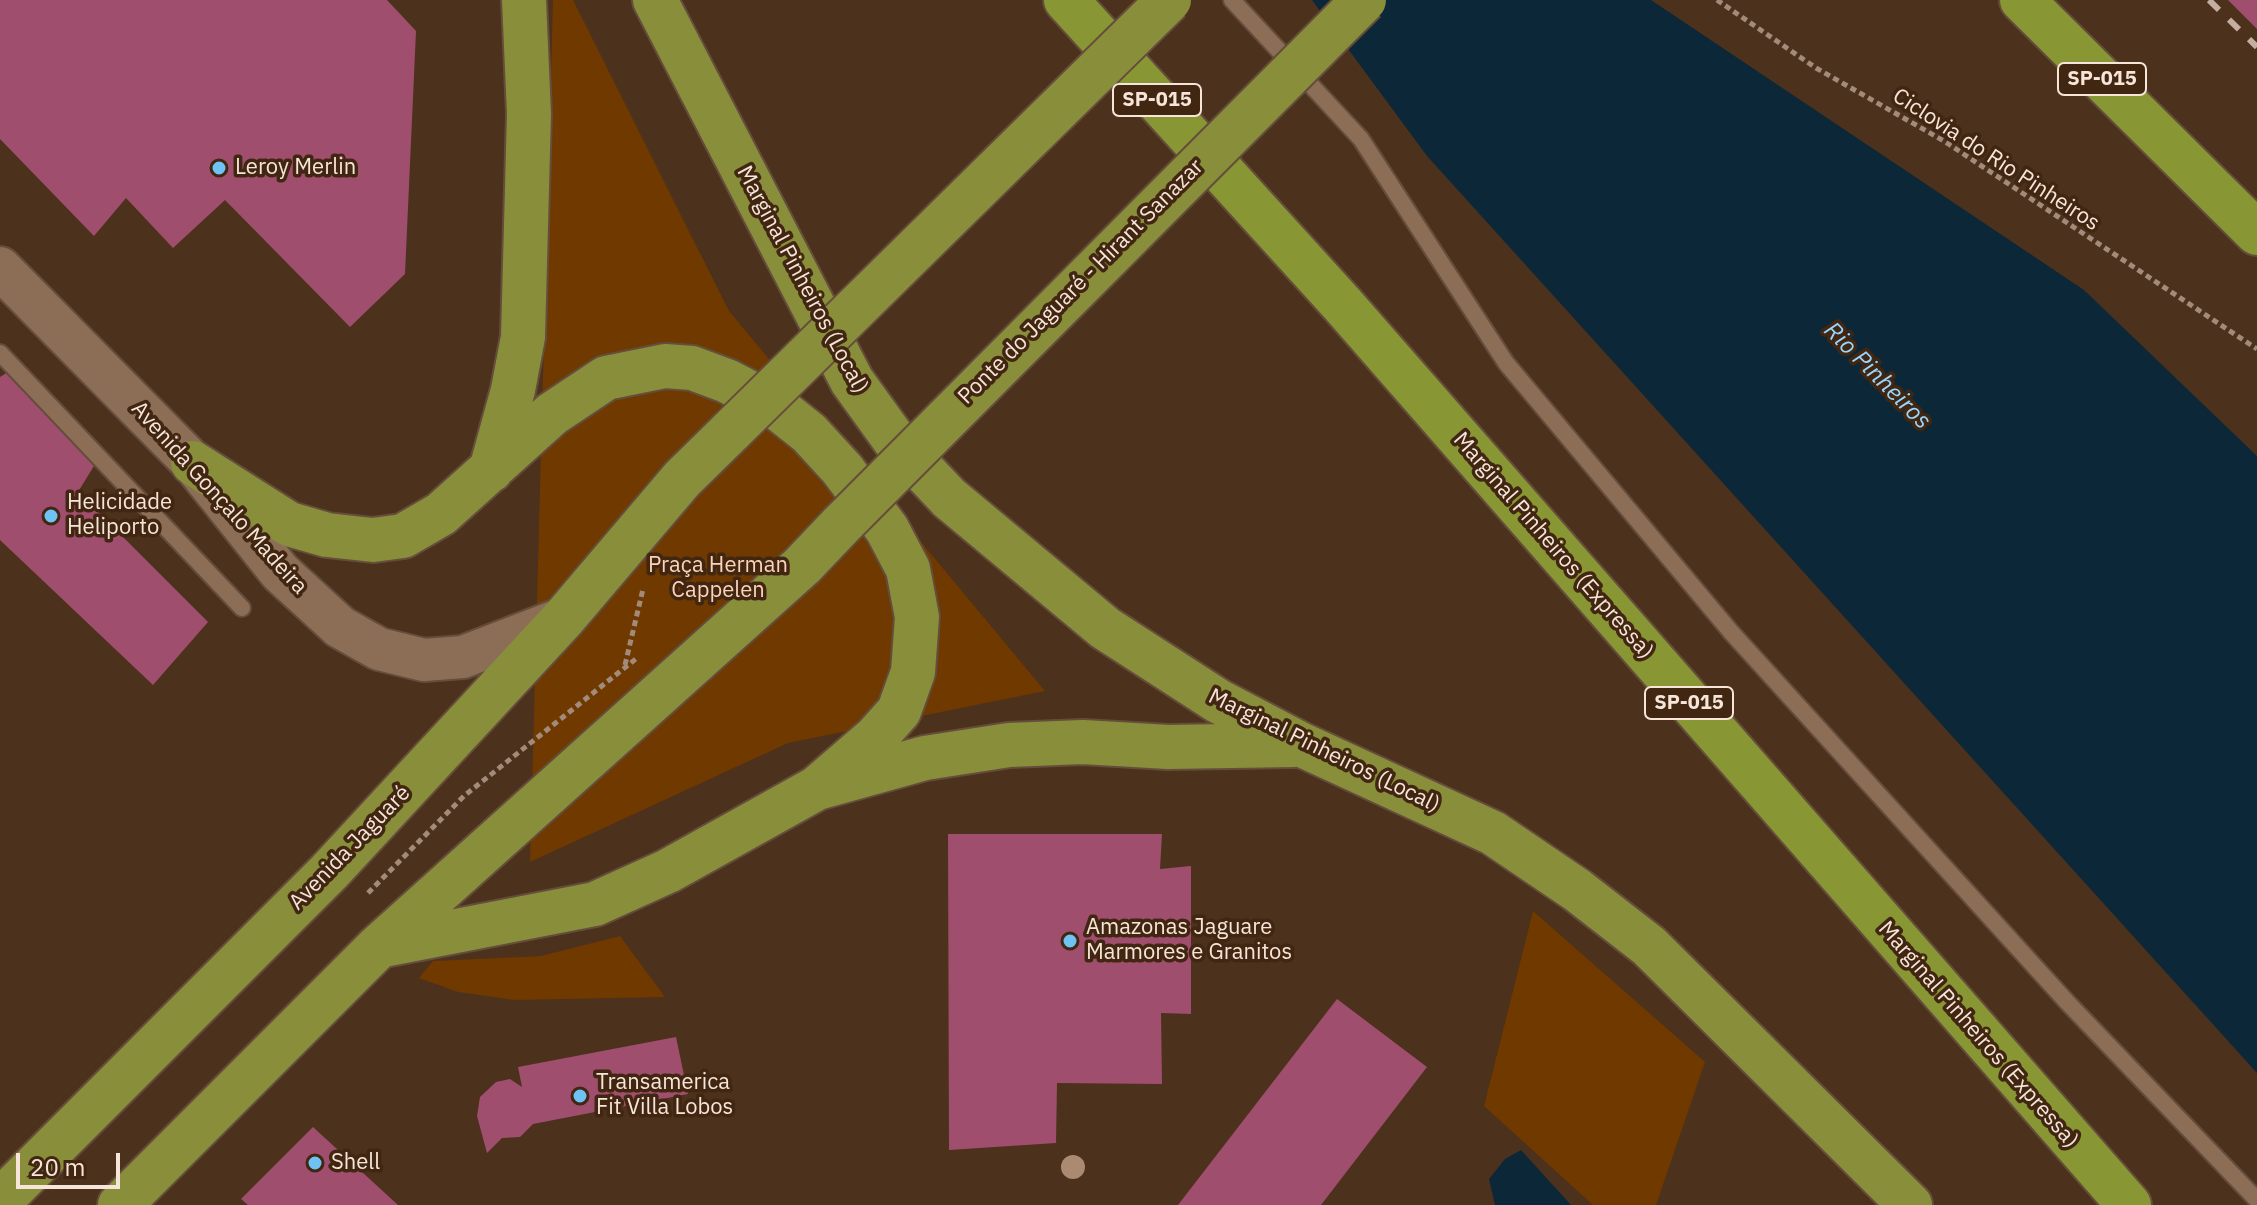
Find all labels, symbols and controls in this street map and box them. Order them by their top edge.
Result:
road number: SP-015 [2058,63,2146,95]
street label: Ciclovia do Rio Pinheiros [1888,83,2104,237]
road number: SP-015 [1113,84,1201,116]
street label: Ponte do Jaguaré - Hirant Sanazar [953,154,1209,410]
place label: Leroy Merlin [235,155,356,181]
marker: Leroy Merlin [210,159,228,177]
street label: Marginal Pinheiros (Local) [731,162,873,398]
water label: Rio Pinheiros [1818,317,1936,435]
street label: Avenida Gonçalo Madeira [125,396,313,600]
street label: Marginal Pinheiros (Expressa) [1447,427,1659,665]
place label: Helicidade Heliporto [67,490,172,542]
marker: Helicidade Heliporto [42,507,60,525]
park label: Praça Herman Cappelen [648,553,788,604]
street label: Marginal Pinheiros (Local) [1204,683,1444,819]
road number: SP-015 [1645,687,1733,719]
street label: Avenida Jaguaré [284,780,416,916]
place label: Amazonas Jaguare Marmores e Granitos [1086,915,1292,966]
street label: Marginal Pinheiros (Expressa) [1872,916,2084,1154]
marker: Amazonas Jaguare Marmores e Granitos [1061,932,1079,950]
place label: Transamerica Fit Villa Lobos [596,1070,733,1122]
marker: Transamerica Fit Villa Lobos [571,1087,589,1105]
scale bar [20,1137,124,1187]
place label: Shell [331,1150,380,1176]
text: 20 m [30,1151,85,1183]
marker: Shell [306,1154,324,1172]

